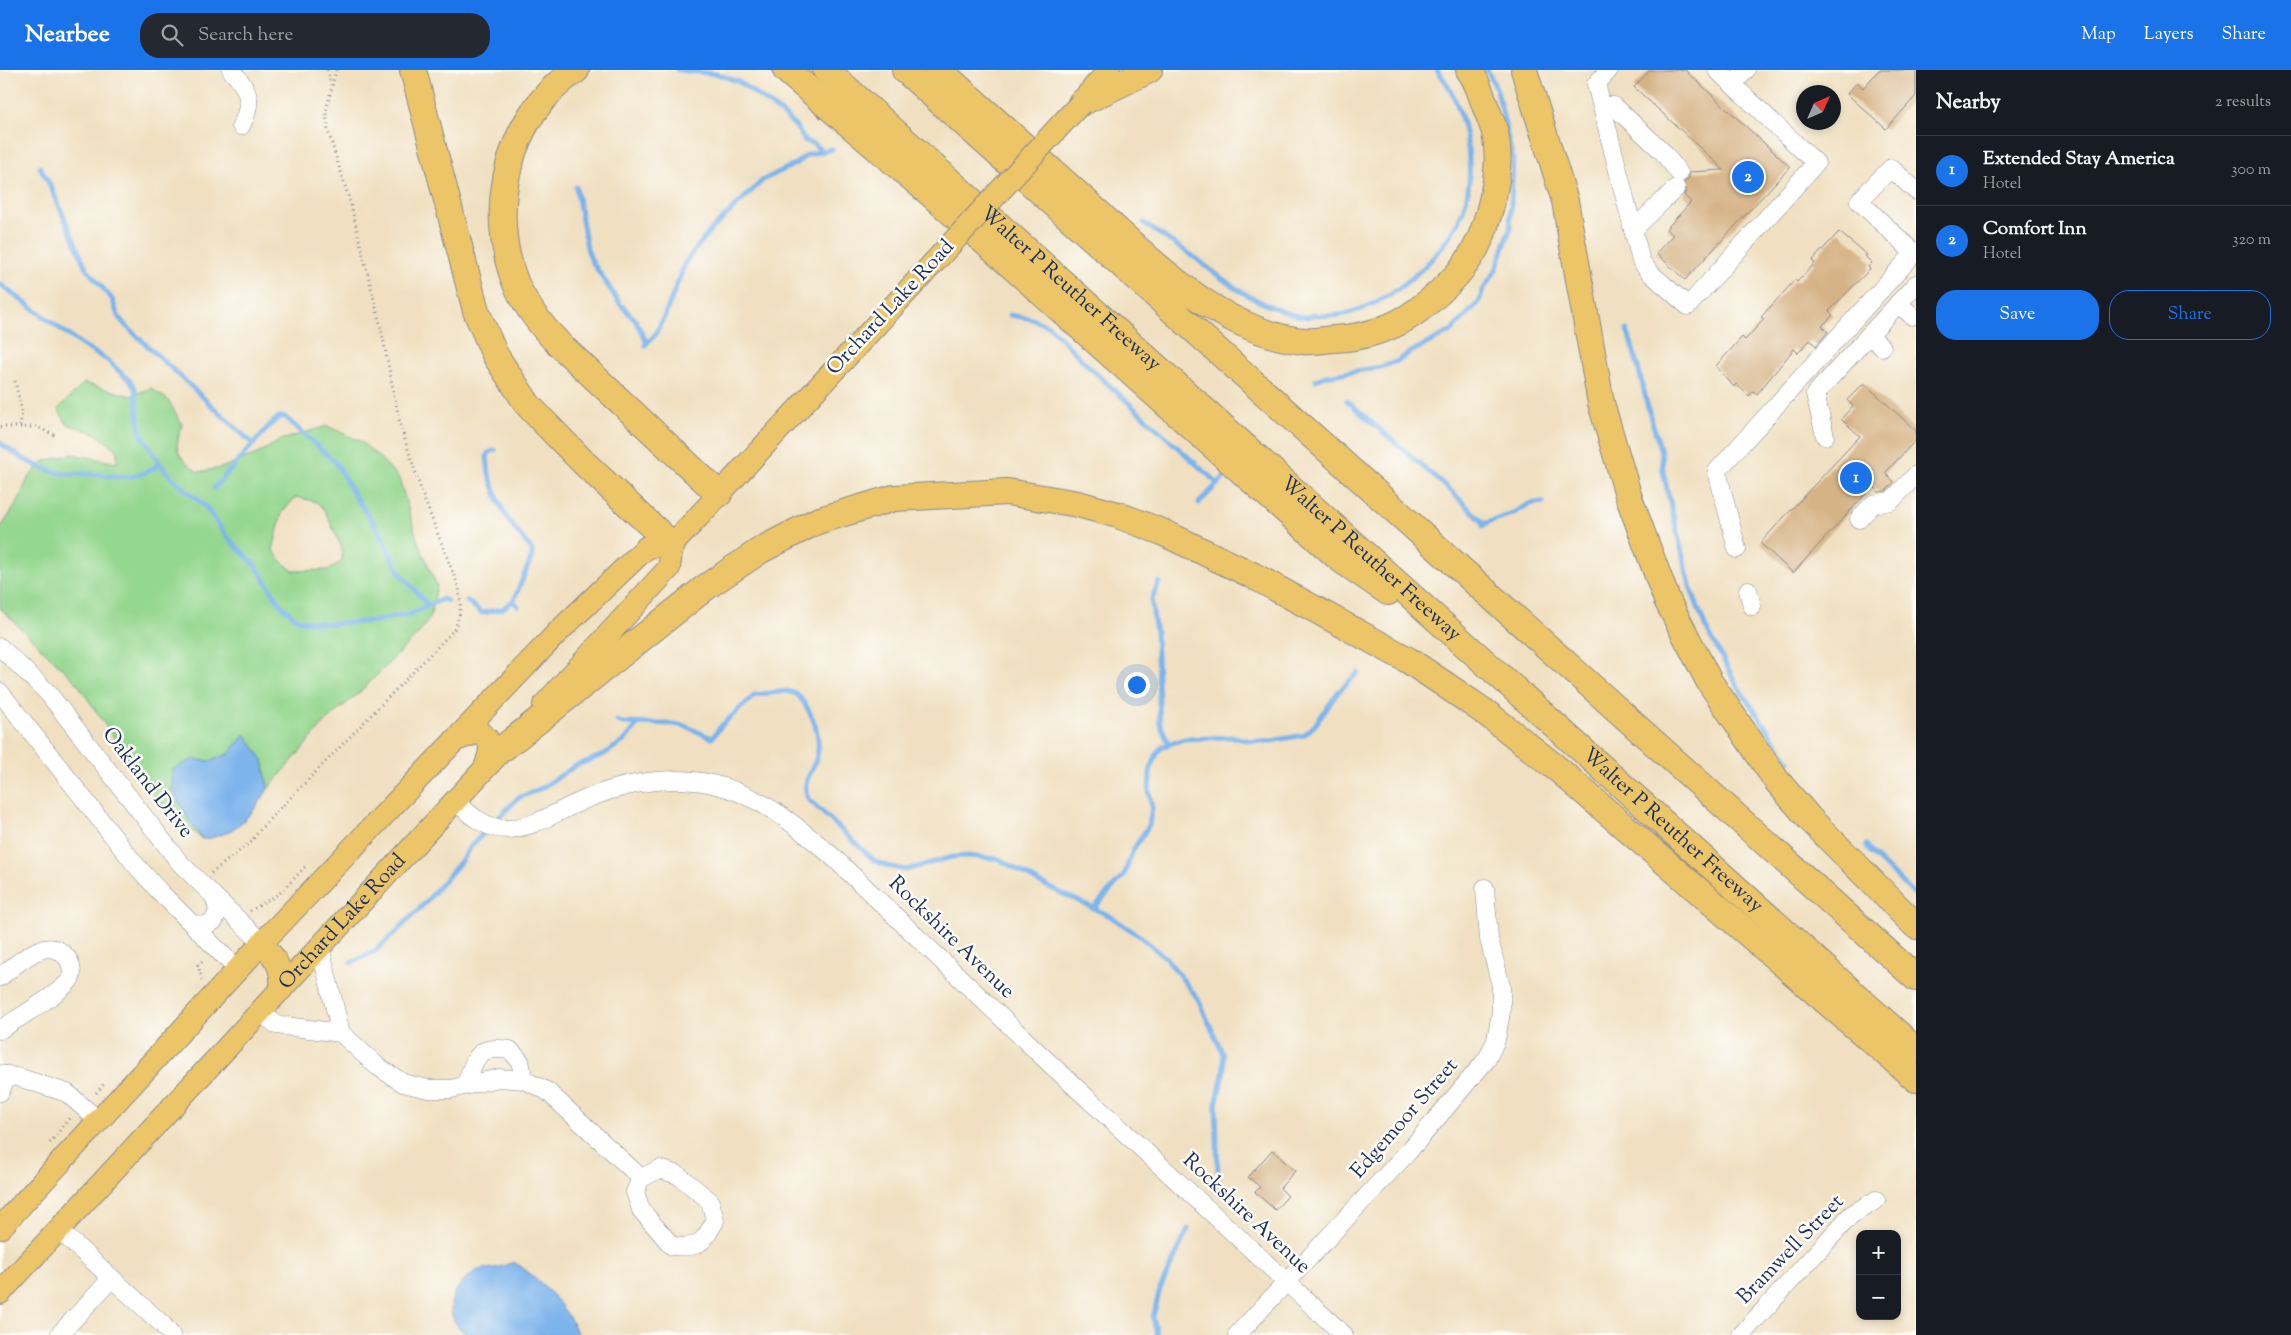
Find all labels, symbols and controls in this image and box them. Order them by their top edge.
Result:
search box [140,13,490,58]
text: Nearbee [25,18,110,52]
icon: search [158,21,186,49]
text: Search here [198,22,293,49]
text: Map [2081,22,2116,48]
text: Layers [2144,22,2194,48]
text: Share [2222,22,2266,48]
north arrow [1796,85,1841,130]
text: Nearby [1936,88,2001,118]
text: 2 results [2215,91,2271,114]
text: Extended Stay America [1983,146,2175,173]
pin: 2 [1732,158,1764,196]
text: 1 [1949,159,1955,182]
text: 300 m [2231,159,2271,182]
text: Hotel [1983,173,2022,196]
street label: Walter P Reuther Freeway [972,200,1168,379]
text: Comfort Inn [1983,216,2087,243]
text: 2 [1948,229,1956,252]
text: 320 m [2232,229,2271,252]
street label: Orchard Lake Road [820,233,962,383]
text: Hotel [1983,243,2022,266]
button: Save [1936,290,2099,340]
button: Share [2109,290,2271,340]
pin: 1 [1840,459,1872,497]
street label: Walter P Reuther Freeway [1273,470,1468,649]
your location [1124,672,1150,698]
street label: Oakland Drive [94,721,200,845]
street label: Walter P Reuther Freeway [1575,741,1770,921]
street label: Orchard Lake Road [272,847,414,997]
street label: Rockshire Avenue [881,870,1021,1006]
street label: Edgemoor Street [1344,1052,1466,1186]
street label: Rockshire Avenue [1175,1147,1317,1281]
street label: Bramwell Street [1731,1188,1851,1312]
map controls [1856,1230,1901,1320]
button: + [1856,1230,1901,1275]
button: − [1856,1275,1901,1320]

